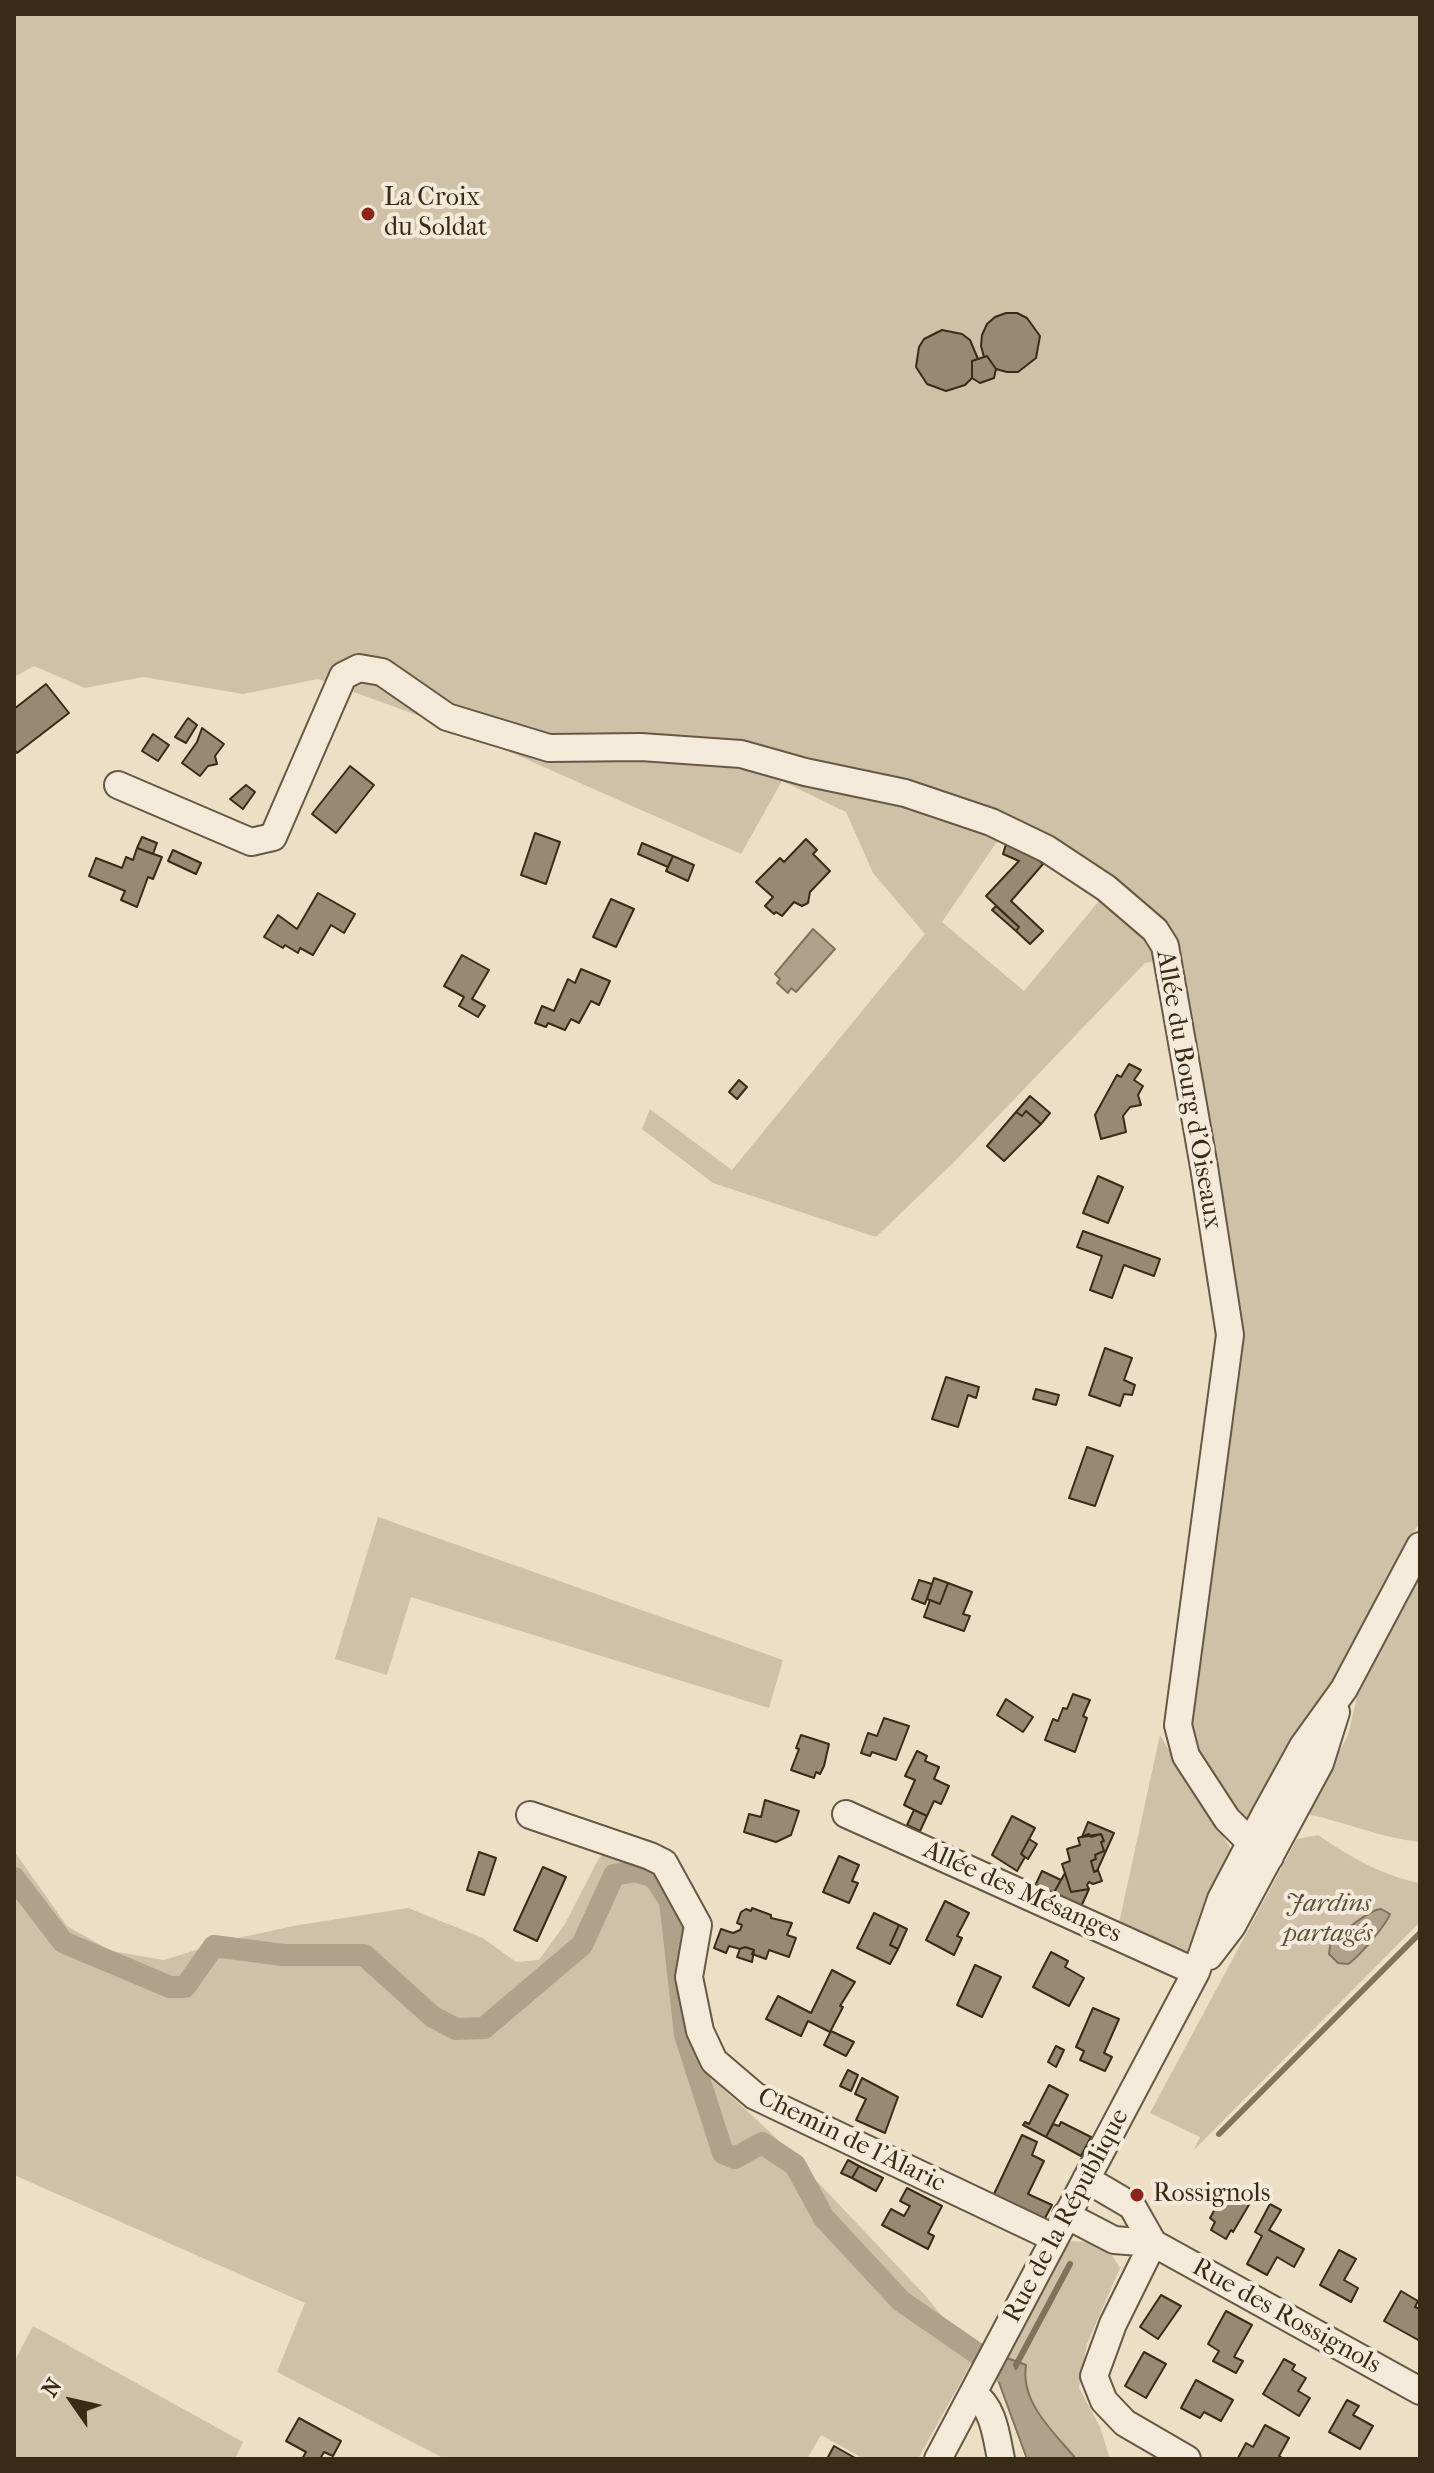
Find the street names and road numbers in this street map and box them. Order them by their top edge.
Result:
street label: Allée du Bourg d'Oiseaux [1148,948,1228,1232]
street label: Allée des Mésanges [918,1835,1126,1951]
street label: Chemin de l'Alaric [752,2082,950,2200]
street label: Rue de la République [997,2104,1137,2328]
street label: Rue des Rossignols [1186,2252,1386,2382]

